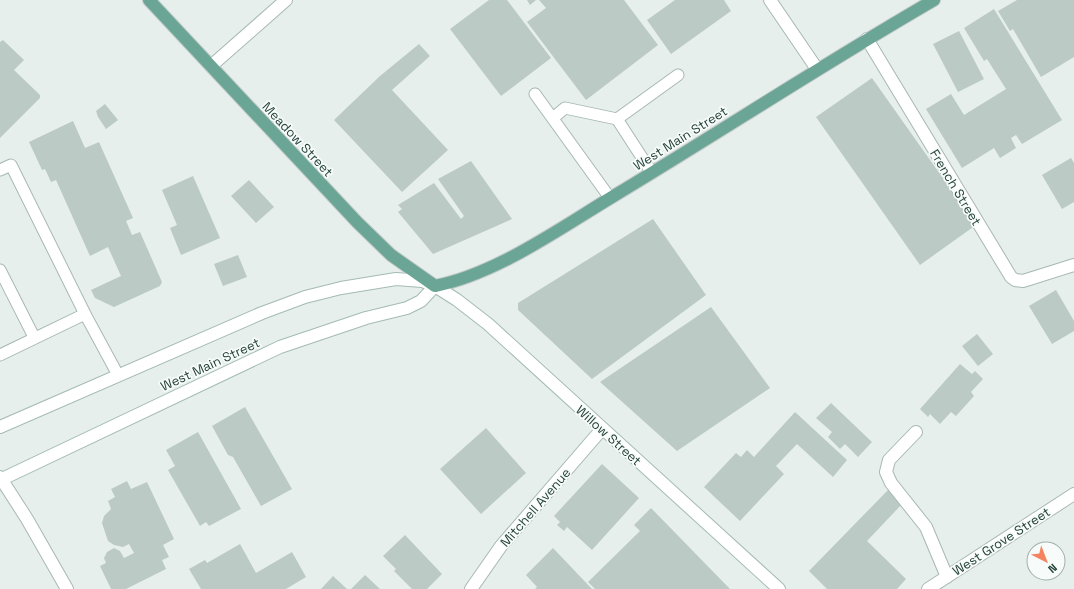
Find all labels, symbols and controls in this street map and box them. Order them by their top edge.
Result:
street label: Meadow Street [259,98,337,180]
street label: West Main Street [630,103,731,174]
street label: French Street [926,146,985,229]
street label: West Main Street [158,334,263,395]
street label: Willow Street [572,402,645,469]
street label: Mitchell Avenue [496,464,574,550]
street label: West Grove Street [949,503,1053,579]
north arrow [1026,541,1066,581]
text: N [1045,561,1060,576]

